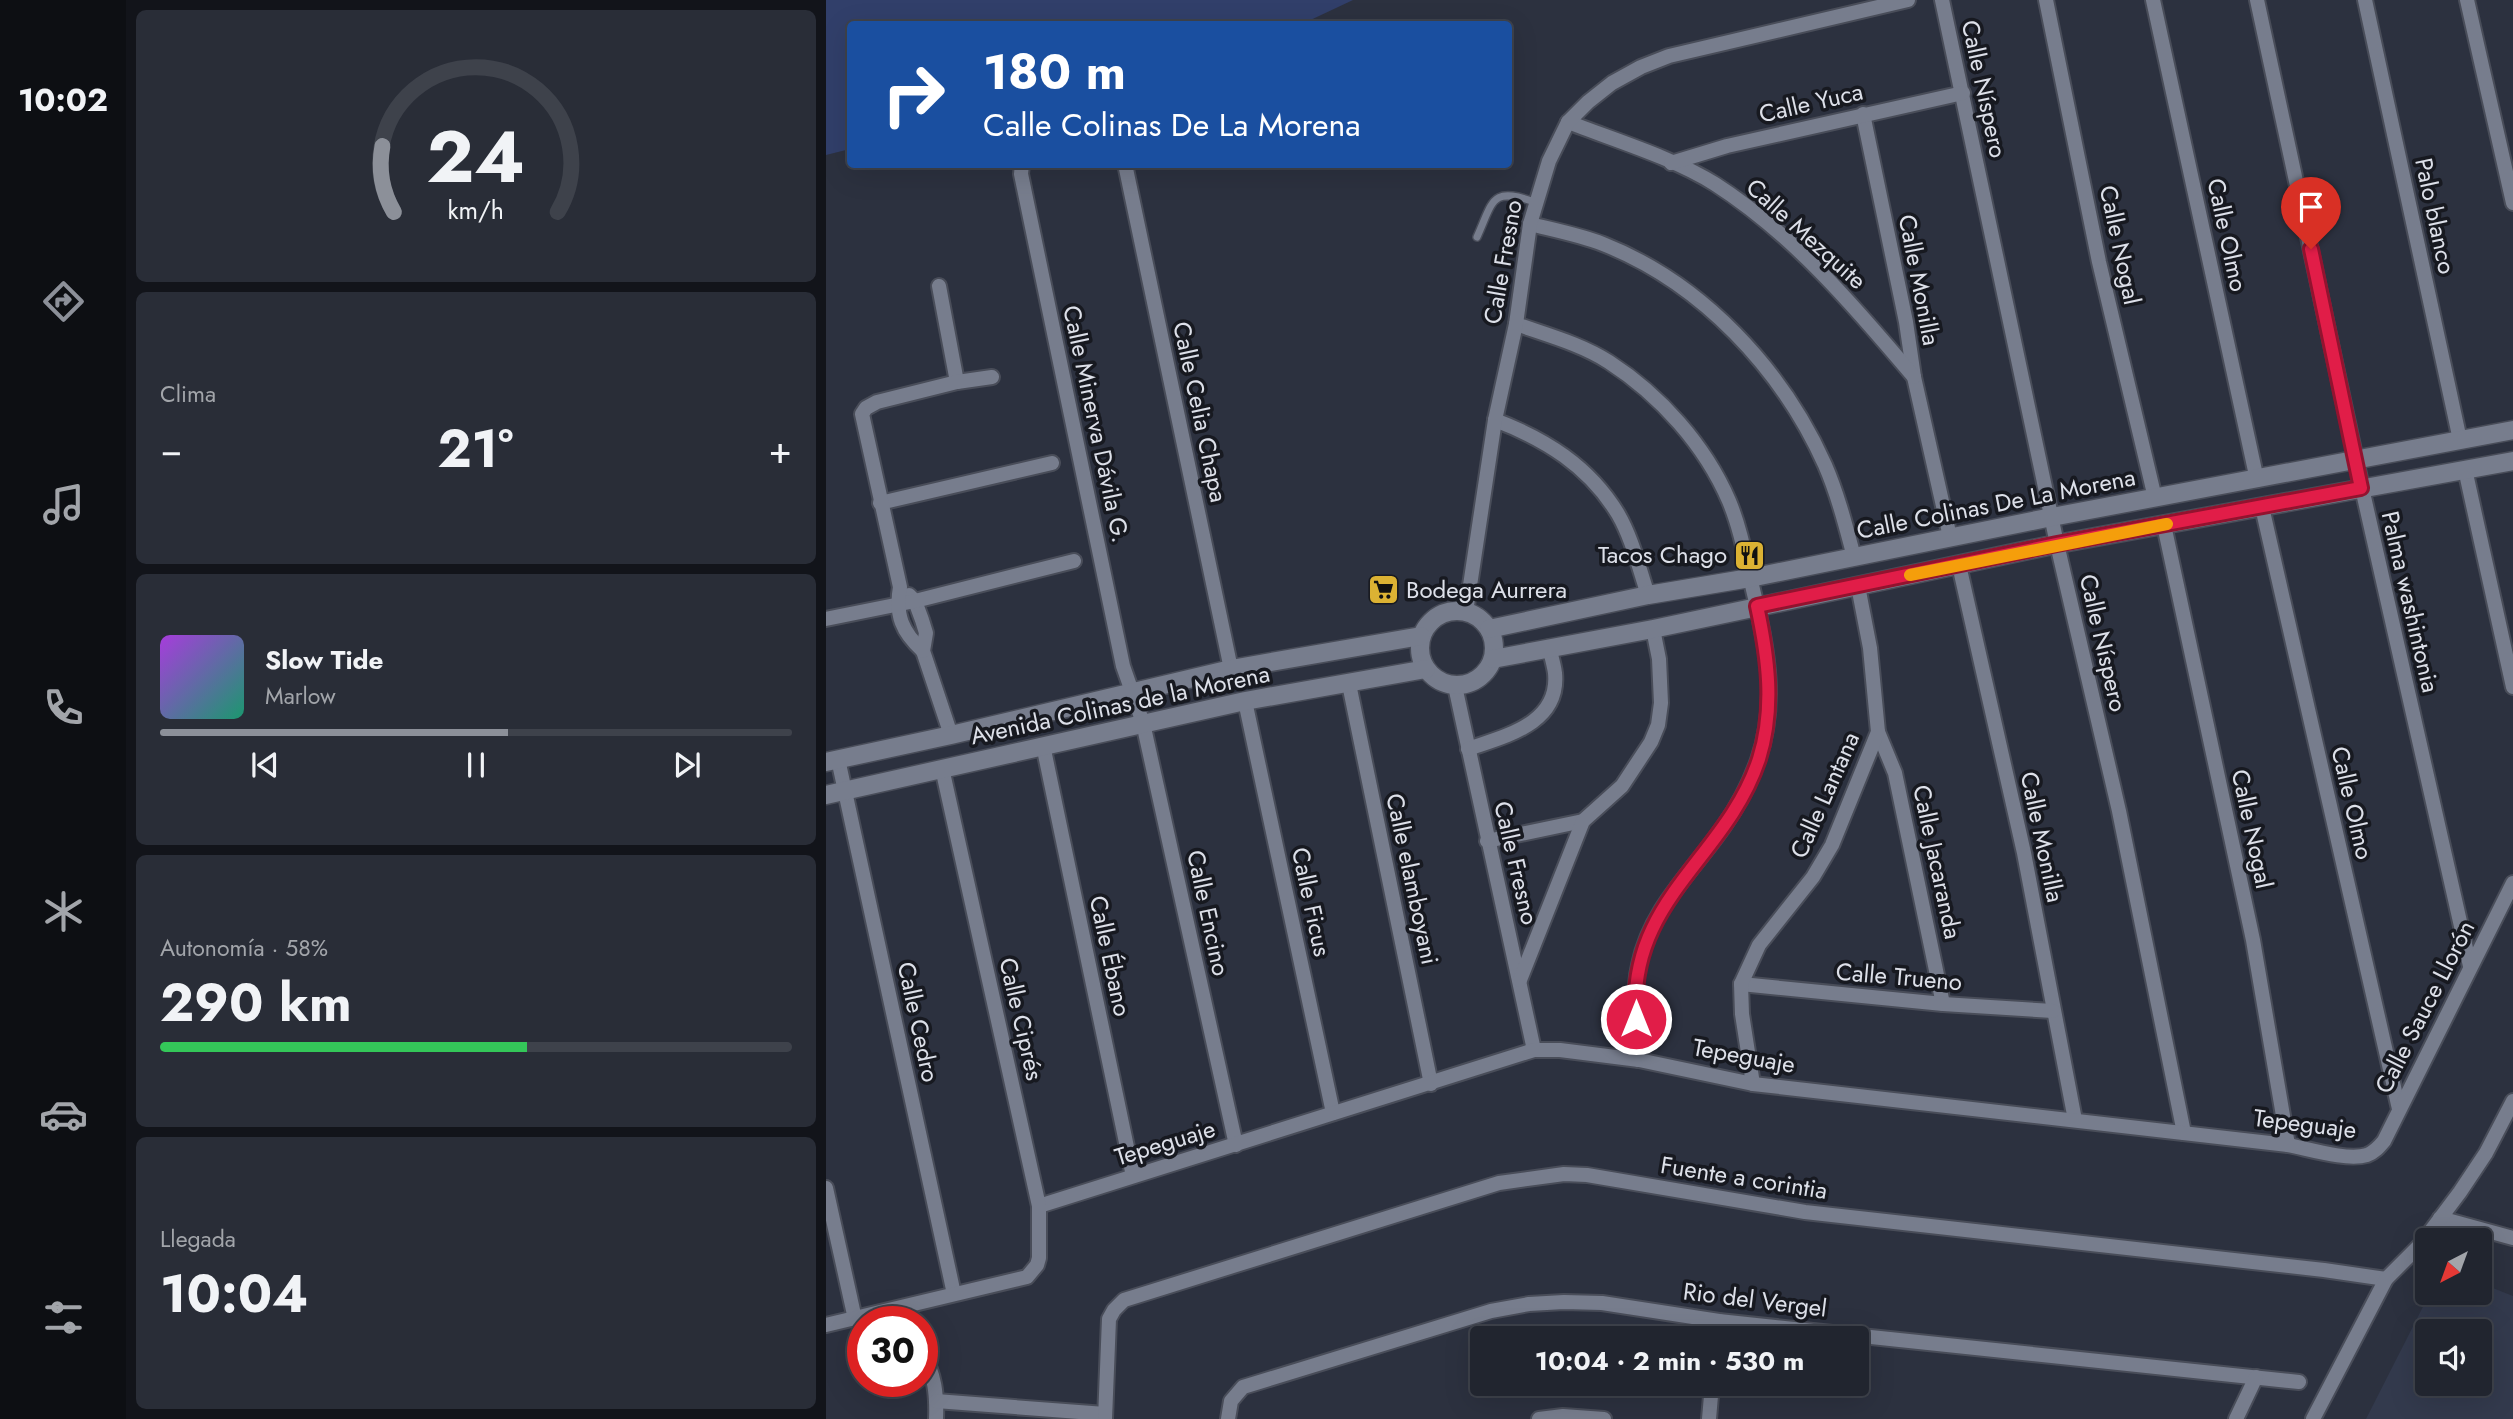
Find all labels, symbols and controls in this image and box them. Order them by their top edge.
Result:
street label: Calle Níspero [1953,17,2016,161]
text: 180 m [983,37,1126,107]
icon: right [868,49,959,140]
street label: Calle Yuca [1755,74,1866,131]
text: 10:02 [18,77,108,123]
text: Calle Colinas De La Morena [983,102,1361,148]
text: 24 [427,104,525,209]
street label: Palo blanco [2406,155,2465,277]
street label: Calle Mezquite [1738,170,1874,297]
street label: Calle Olmo [2198,175,2257,295]
pin [2281,177,2341,249]
street label: Calle Nogal [2091,182,2150,308]
icon: arrive [2292,188,2330,226]
text: km/h [448,192,504,228]
street label: Calle Fresno [1474,197,1531,327]
street label: Calle Monilla [1890,212,1949,348]
icon: directions [39,277,88,326]
street label: Calle Minerva Dávila G. [1054,302,1139,546]
street label: Calle Celia Chapa [1164,318,1237,505]
text: Clima [160,377,216,411]
text: 21° [438,411,514,487]
text: − [160,422,182,477]
text: + [769,422,792,477]
street label: Calle Colinas De La Morena [1854,459,2138,548]
icon: music [39,480,88,529]
street label: Palma washintonia [2373,508,2448,696]
place label: Tacos Chago [1598,537,1727,572]
restaurant icon: Tacos Chago [1733,538,1767,572]
street label: Calle Níspero [2071,571,2136,715]
place label: Bodega Aurrera [1406,572,1567,607]
supermarket icon: Bodega Aurrera [1366,573,1400,607]
text: Slow Tide [265,641,384,679]
street label: Avenida Colinas de la Morena [967,656,1273,753]
text: Marlow [265,679,336,713]
icon: phone [39,683,88,732]
street label: Calle Lantana [1781,726,1868,864]
street label: Calle Olmo [2323,743,2382,863]
icon: previous [246,746,284,784]
icon: pause [457,746,495,784]
icon: next [668,746,706,784]
street label: Calle Nogal [2223,766,2282,892]
street label: Calle Monilla [2012,768,2073,905]
street label: Calle Jacaranda [1904,782,1971,942]
street label: Calle elamboyani [1377,790,1448,968]
street label: Calle Fresno [1485,798,1548,928]
street label: Calle Ficus [1283,844,1340,960]
street label: Calle Encino [1178,847,1239,979]
icon: climate [39,887,88,936]
street label: Calle Ébano [1081,892,1140,1020]
street label: Calle Sauce Llorón [2366,914,2483,1099]
text: Autonomía · 58% [160,931,328,965]
street label: Calle Ciprés [990,954,1053,1084]
street label: Calle Trueno [1834,954,1964,999]
street label: Calle Cedro [889,959,948,1085]
text: 290 km [160,965,352,1041]
position arrow [1599,982,1673,1056]
street label: Tepeguaje [1690,1029,1798,1082]
icon: car [39,1090,88,1139]
street label: Tepeguaje [2252,1100,2358,1147]
street label: Tepeguaje [1110,1111,1219,1174]
street label: Fuente a corintia [1658,1147,1830,1208]
text: Llegada [160,1222,236,1256]
north arrow [2415,1228,2492,1306]
map controls [2415,1228,2492,1396]
text: 10:04 [160,1256,308,1332]
street label: Rio del Vergel [1681,1273,1829,1326]
icon: filters [39,1293,88,1342]
speed limit sign: 30 [847,1306,938,1397]
button: sound [2415,1319,2492,1396]
text: 10:04 · 2 min · 530 m [1535,1342,1804,1380]

